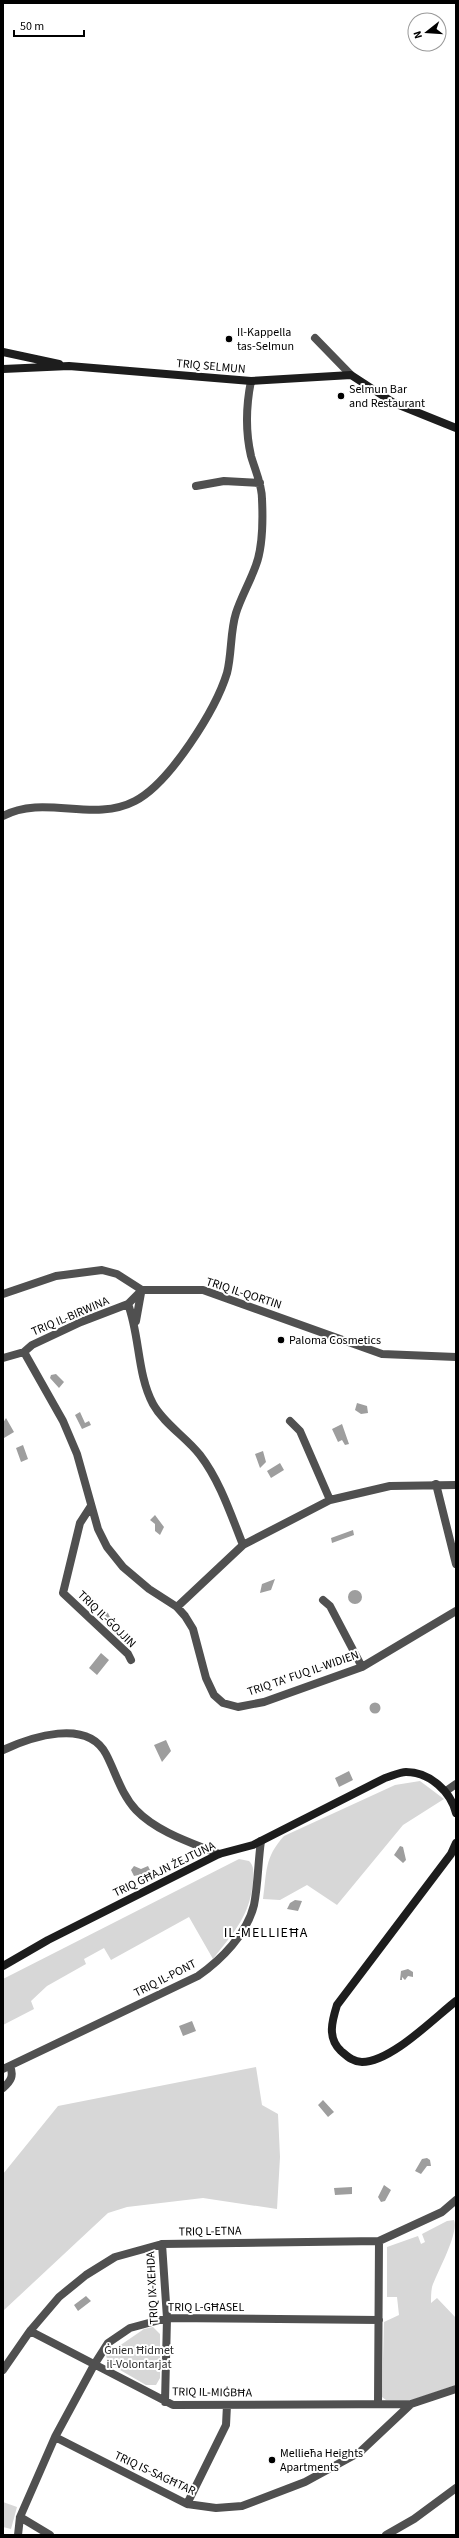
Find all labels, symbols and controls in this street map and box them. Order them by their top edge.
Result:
scale bar [14,12,84,38]
north arrow [407,12,447,52]
text: 50 m [20,18,44,35]
text: N [410,29,426,40]
place label: Il-Kappella tas-Selmun [237,324,294,355]
marker: Il-Kappella tas-Selmun [224,334,234,344]
street label: TRIQ SELMUN [176,355,246,378]
place label: Selmun Bar and Restaurant [349,381,425,412]
marker: Selmun Bar and Restaurant [336,391,346,401]
street label: TRIQ IL-QORTIN [204,1273,284,1314]
street label: TRIQ IL-BIRWINA [29,1292,112,1340]
place label: Paloma Cosmetics [289,1332,381,1349]
marker: Paloma Cosmetics [276,1335,286,1345]
street label: TRIQ IL-ĠOJJIN [74,1587,140,1652]
street label: TRIQ TA' FUQ IL-WIDIEN [245,1646,361,1701]
street label: TRIQ GĦAJN ŻEJTUNA [110,1837,219,1902]
district label: IL-MELLIEĦA [224,1923,308,1943]
street label: TRIQ IL-PONT [131,1955,200,2001]
street label: TRIQ L-ETNA [178,2222,242,2241]
street label: TRIQ IX-XEHDA [142,2250,163,2325]
street label: TRIQ L-GĦASEL [168,2299,244,2316]
park label: Ġnien Ħidmet il-Volontarjat [104,2342,174,2373]
street label: TRIQ IL-MIĠBĦA [172,2383,253,2402]
place label: Mellieħa Heights Apartments [280,2445,363,2476]
street label: TRIQ IS-SAGĦTAR [111,2447,198,2500]
marker: Mellieħa Heights Apartments [267,2455,277,2465]

